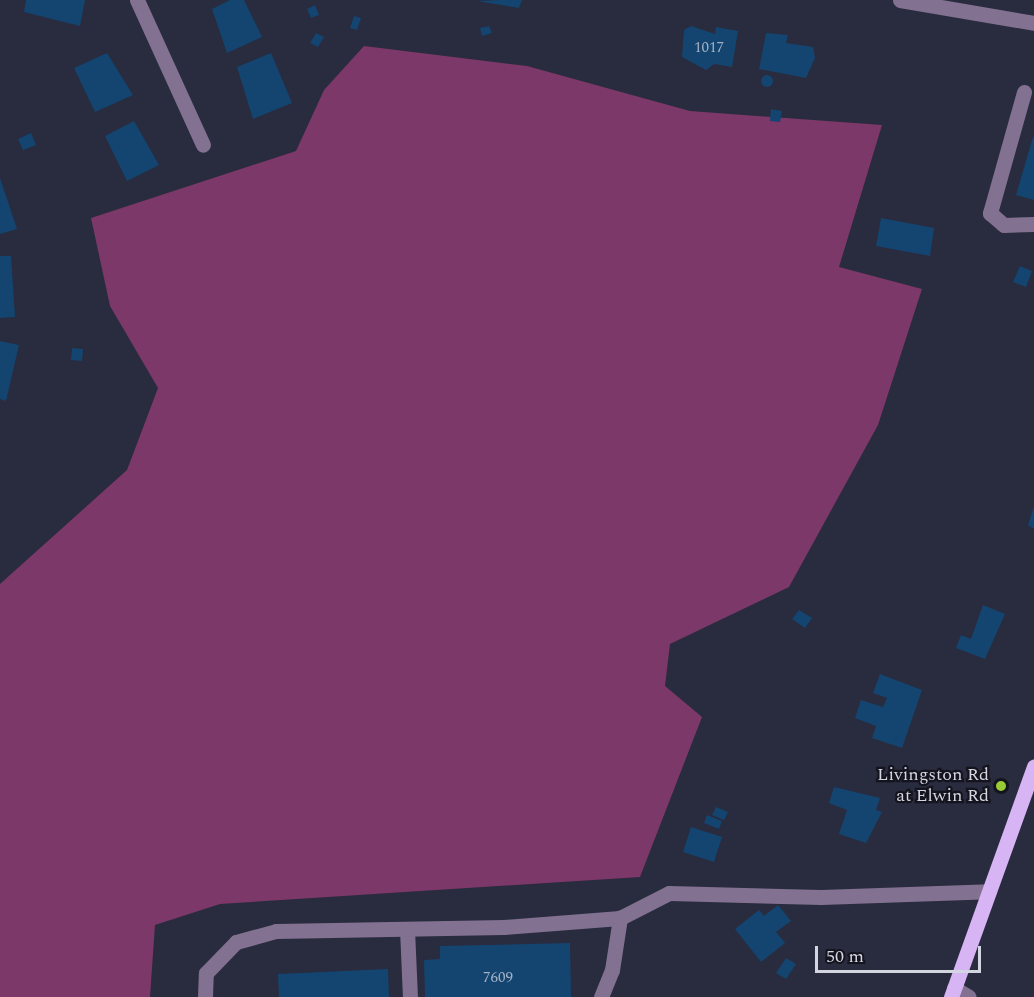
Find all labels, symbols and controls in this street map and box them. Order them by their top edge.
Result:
house number: 1017 [694,39,724,57]
place label: Livingston Rd at Elwin Rd [877,765,989,808]
marker: Livingston Rd at Elwin Rd [994,779,1008,793]
scale bar [818,934,984,972]
text: 50 m [826,943,864,970]
house number: 7609 [483,969,513,987]

